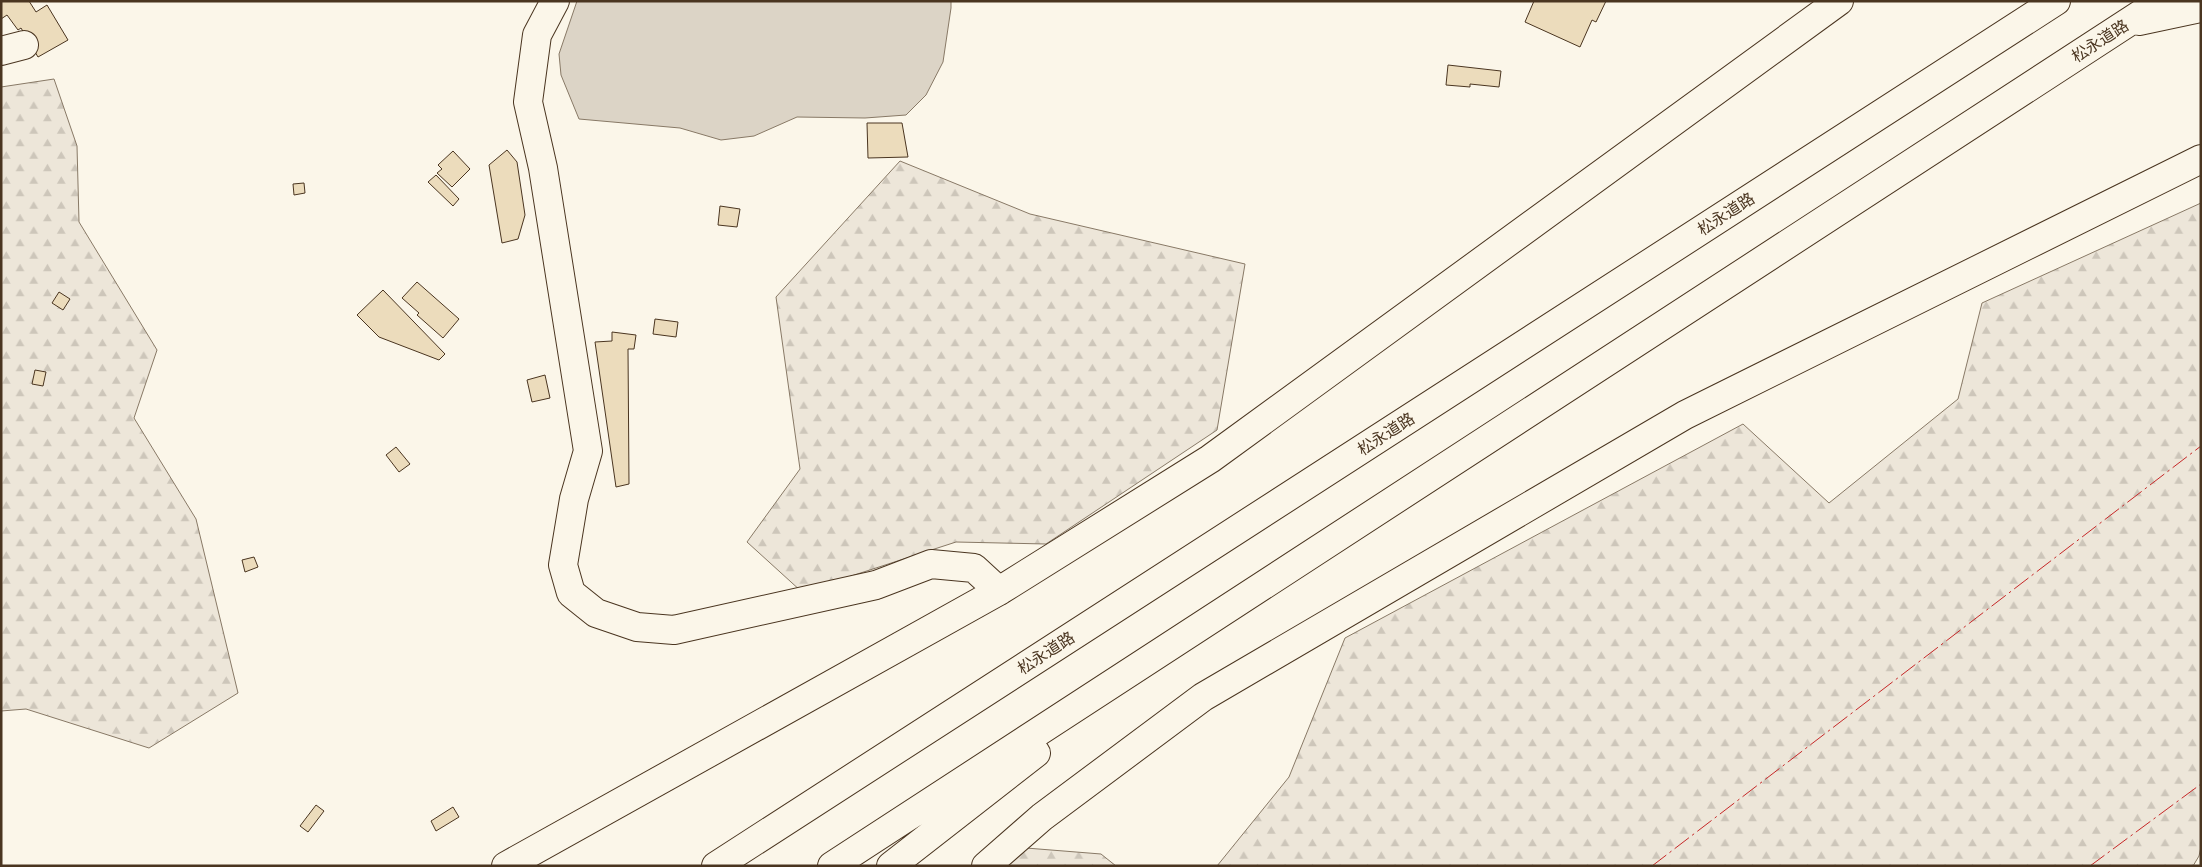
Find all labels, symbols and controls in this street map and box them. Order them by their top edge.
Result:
street label: 松永道路 [2069,16,2131,66]
street label: 松永道路 [1695,189,1757,239]
street label: 松永道路 [1355,409,1417,459]
street label: 松永道路 [1015,628,1077,678]

